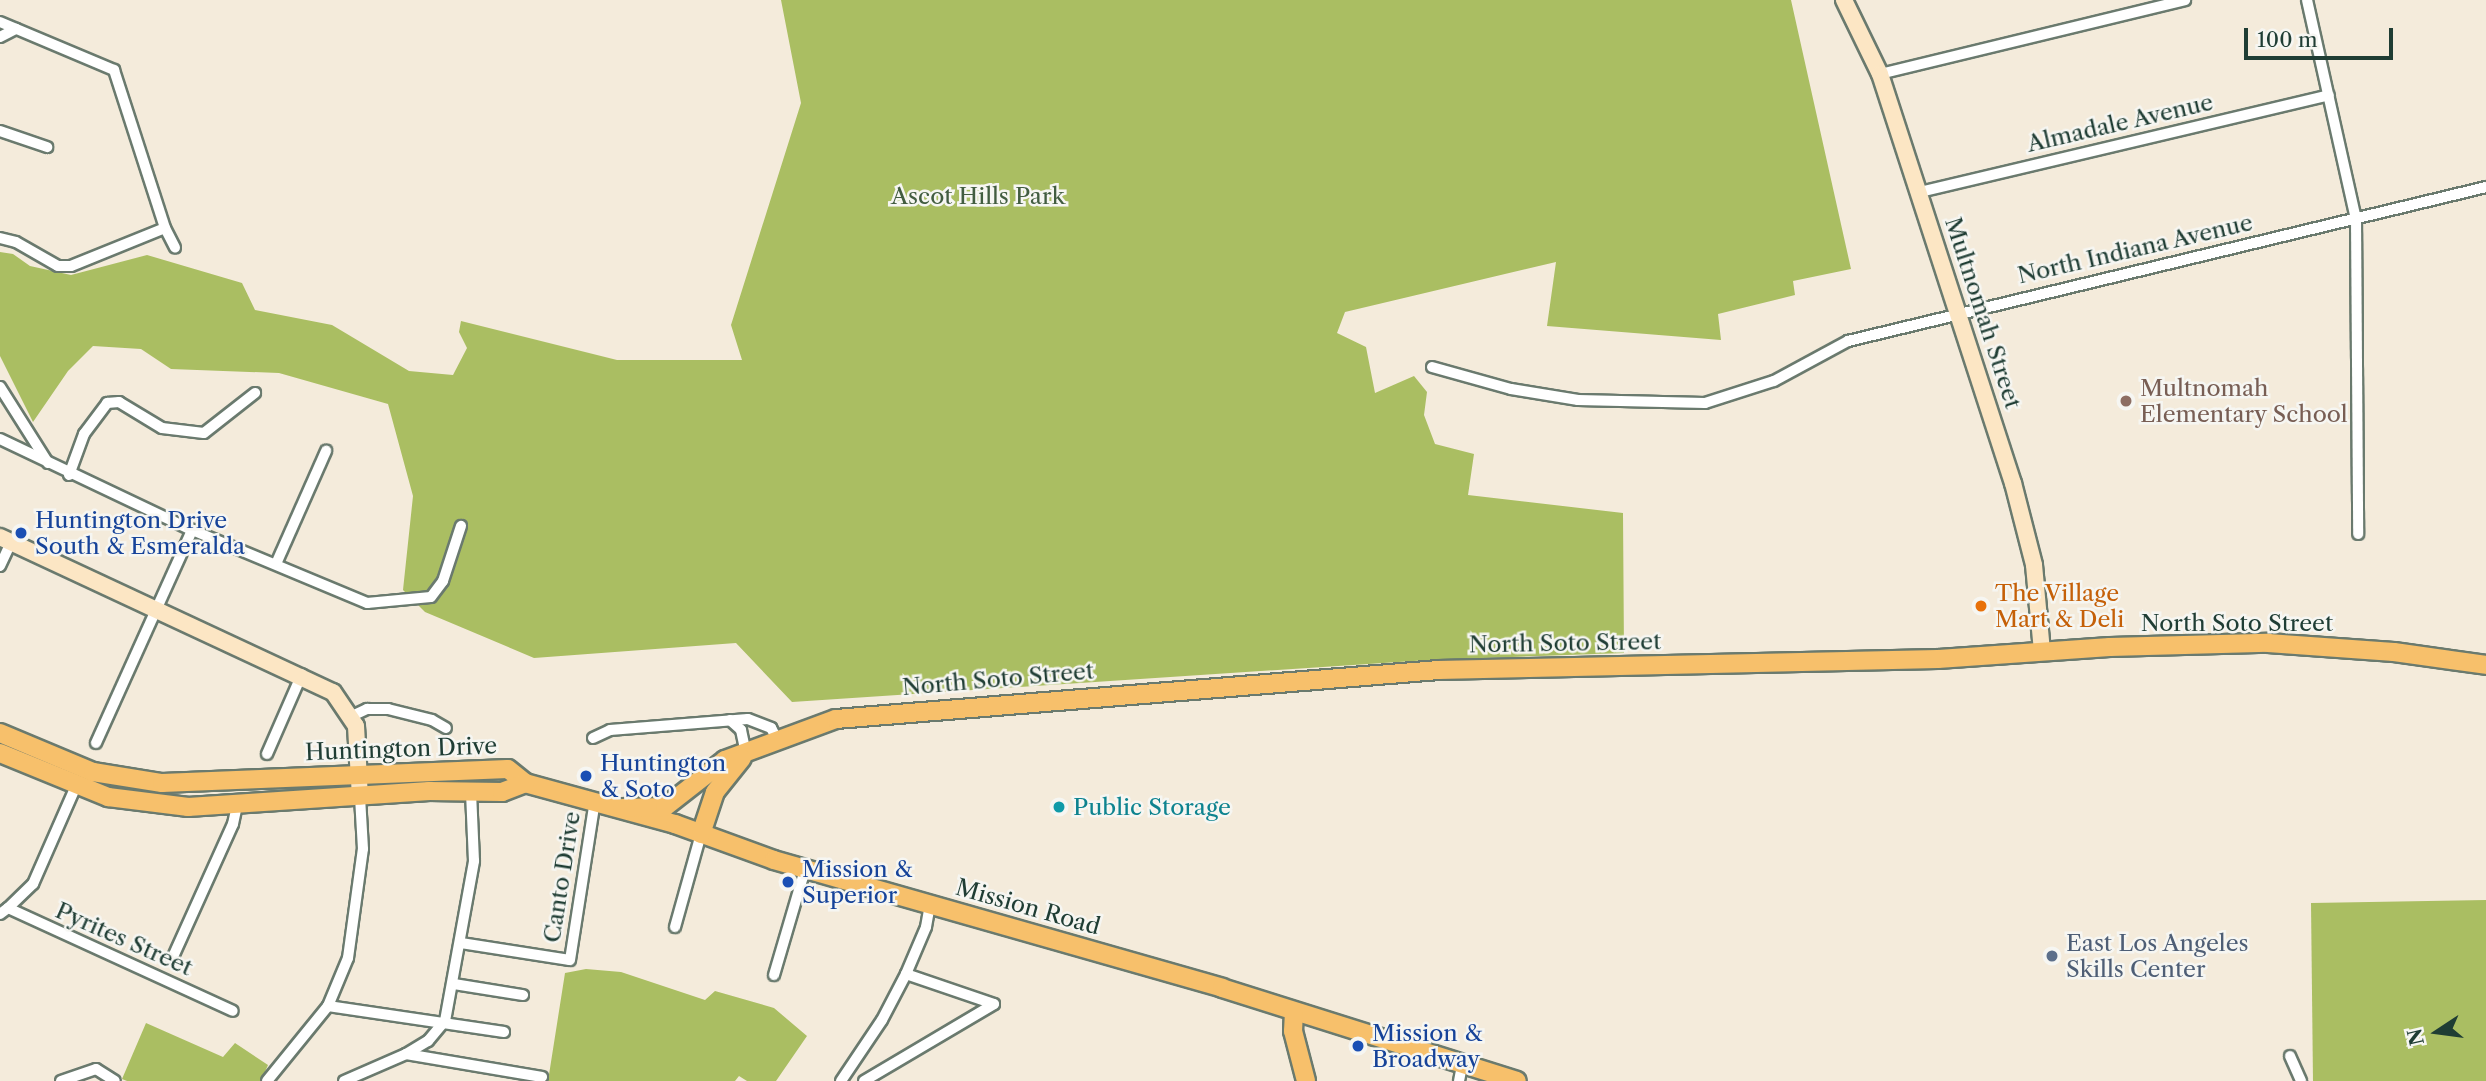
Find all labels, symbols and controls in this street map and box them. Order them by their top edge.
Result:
scale bar [2248,14,2397,58]
text: 100 m [2257,27,2318,52]
street label: Almadale Avenue [2024,88,2216,158]
park label: Ascot Hills Park [891,182,1065,210]
street label: North Indiana Avenue [2014,208,2256,290]
street label: Multnomah Street [1939,214,2027,412]
place label: Multnomah Elementary School [2140,374,2348,428]
marker: Multnomah Elementary School [2118,393,2134,409]
place label: Huntington Drive South & Esmeralda [35,506,245,560]
marker: Huntington Drive South & Esmeralda [13,525,29,541]
place label: The Village Mart & Deli [1995,579,2124,633]
marker: The Village Mart & Deli [1973,598,1989,614]
street label: North Soto Street [2141,609,2333,637]
street label: North Soto Street [1469,628,1661,658]
street label: North Soto Street [901,657,1095,701]
street label: Huntington Drive [305,732,497,766]
place label: Huntington & Soto [600,749,726,803]
marker: Huntington & Soto [578,768,594,784]
place label: Public Storage [1073,793,1231,821]
marker: Public Storage [1051,799,1067,815]
street label: Canto Drive [538,809,586,945]
place label: Mission & Superior [802,855,912,909]
street label: Mission Road [953,873,1103,941]
marker: Mission & Superior [780,874,796,890]
street label: Pyrites Street [51,896,197,982]
place label: East Los Angeles Skills Center [2066,929,2250,983]
marker: East Los Angeles Skills Center [2044,948,2060,964]
north arrow [2402,997,2472,1067]
place label: Mission & Broadway [1372,1019,1482,1073]
text: N [2403,1026,2429,1047]
marker: Mission & Broadway [1350,1038,1366,1054]

